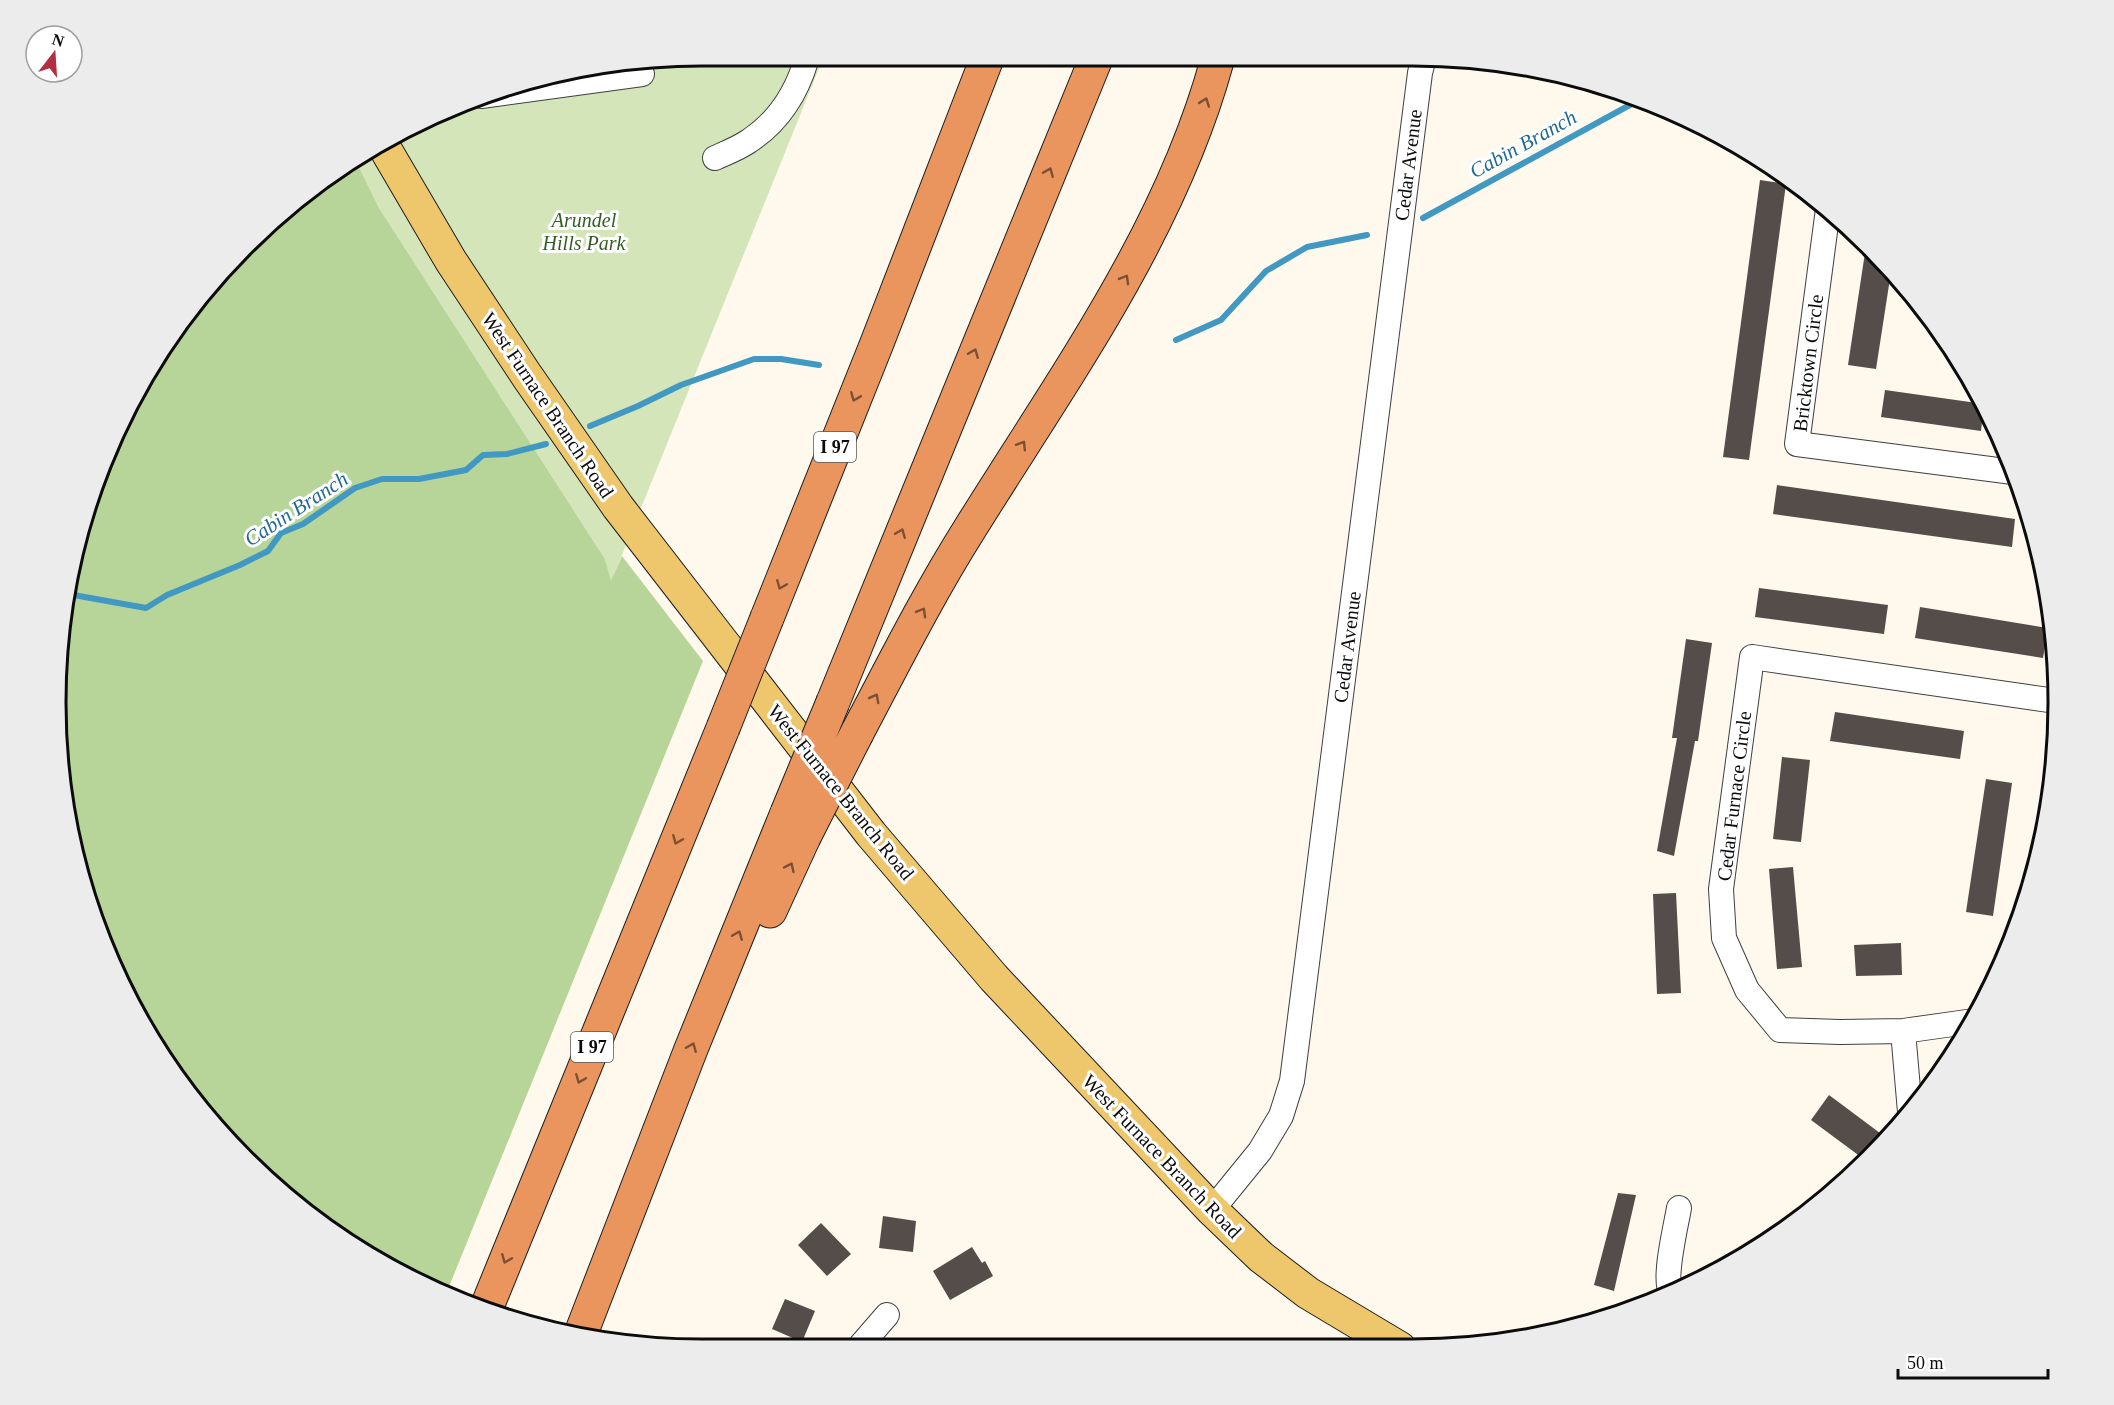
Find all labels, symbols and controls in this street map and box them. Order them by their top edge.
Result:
north arrow [24,24,84,84]
text: N [50,30,67,50]
one-way arrow [1197,97,1210,107]
water label: Cabin Branch [1465,105,1581,183]
street label: Cedar Avenue [1390,108,1426,222]
one-way arrow [1042,168,1054,179]
park label: Arundel Hills Park [542,209,627,254]
one-way arrow [1117,275,1129,285]
street label: Bricktown Circle [1789,293,1827,433]
street label: West Furnace Branch Road [478,308,618,502]
one-way arrow [967,348,979,359]
one-way arrow [850,391,862,402]
road number: I 97 [814,432,856,462]
one-way arrow [1015,441,1027,451]
water label: Cabin Branch [240,467,352,551]
one-way arrow [894,529,906,540]
one-way arrow [775,579,788,589]
street label: Cedar Avenue [1329,590,1365,704]
one-way arrow [915,608,926,618]
one-way arrow [868,694,879,704]
street label: West Furnace Branch Road [764,700,918,884]
street label: Cedar Furnace Circle [1713,710,1755,882]
one-way arrow [672,833,684,844]
one-way arrow [783,862,795,873]
one-way arrow [730,930,743,941]
road number: I 97 [571,1032,613,1062]
one-way arrow [685,1042,697,1053]
street label: West Furnace Branch Road [1078,1070,1246,1242]
one-way arrow [575,1072,587,1083]
one-way arrow [501,1253,513,1264]
scale bar [1898,1342,2048,1380]
text: 50 m [1907,1353,1944,1373]

